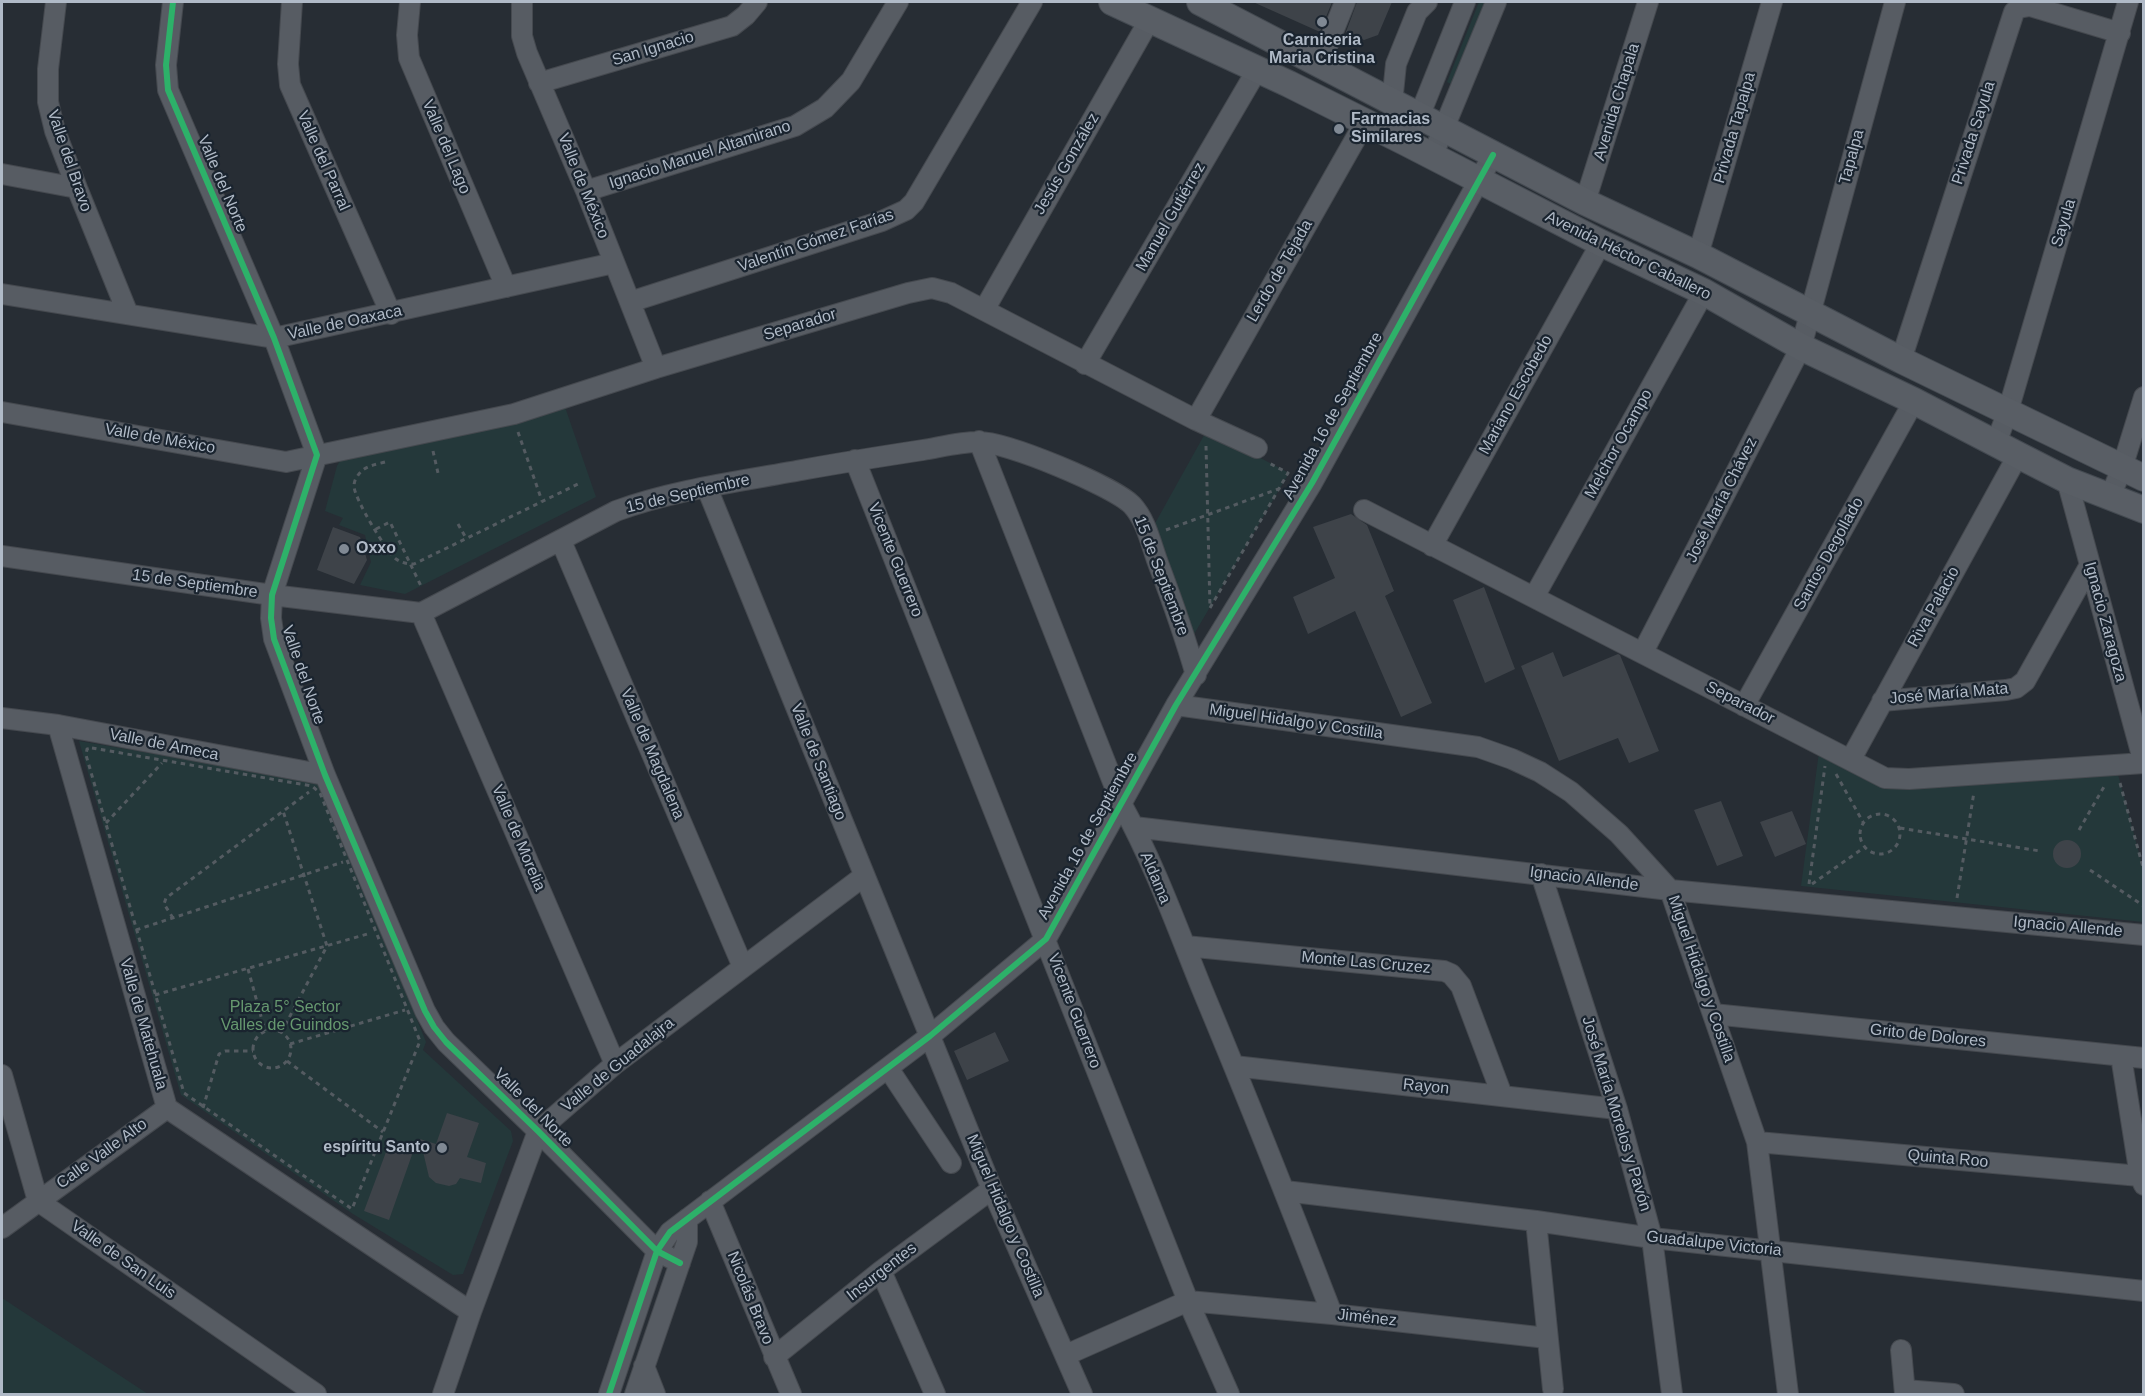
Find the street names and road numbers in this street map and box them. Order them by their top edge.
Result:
street label: San Ignacio [610,27,696,71]
street label: Avenida Chapala [1590,41,1644,163]
street label: Privada Tapalpa [1710,70,1760,186]
street label: Privada Sayula [1948,79,2000,187]
street label: Valle del Lago [418,97,474,197]
street label: Valle del Bravo [43,108,95,214]
street label: Valle del Parral [292,108,354,214]
street label: Jesús González [1030,110,1104,218]
street label: Ignacio Manuel Altamirano [607,117,793,193]
street label: Tapalpa [1835,127,1869,187]
street label: Valle de México [553,131,613,241]
street label: Valle del Norte [193,132,251,236]
street label: Manuel Gutiérrez [1132,159,1210,275]
street label: Sayula [2048,197,2080,249]
street label: Valentín Gómez Farías [736,205,896,277]
street label: Avenida Héctor Caballero [1542,207,1714,305]
street label: Lerdo de Tejada [1243,217,1317,325]
street label: Valle de Oaxaca [286,302,404,344]
street label: Separador [761,305,839,345]
street label: Avenida 16 de Septiembre [1279,329,1387,503]
street label: Mariano Escobedo [1475,332,1557,458]
street label: Melchor Ocampo [1581,386,1657,502]
street label: Valle de México [103,420,217,458]
street label: José María Chávez [1682,434,1762,566]
street label: 15 de Septiembre [624,470,752,518]
street label: Santos Degollado [1790,494,1868,614]
street label: Vicente Guerrero [863,500,927,620]
street label: 15 de Septiembre [1129,514,1193,638]
street label: Ignacio Zaragoza [2080,560,2130,684]
street label: Riva Palacio [1904,563,1964,651]
street label: 15 de Septiembre [131,566,259,602]
street label: Valle del Norte [277,623,329,727]
street label: Separador [1702,677,1778,729]
street label: José María Mata [1889,679,2009,709]
street label: Valle de Magdalena [616,686,688,822]
street label: Miguel Hidalgo y Costilla [1208,700,1384,744]
street label: Valle de Santiago [786,701,850,823]
street label: Valle de Ameca [108,725,220,765]
street label: Avenida 16 de Septiembre [1034,749,1142,923]
street label: Valle de Morelia [487,782,549,894]
street label: Aldama [1136,849,1174,907]
street label: Ignacio Allende [1529,863,1639,895]
street label: Miguel Hidalgo y Costilla [1663,893,1739,1065]
street label: Ignacio Allende [2013,913,2123,941]
street label: Monte Las Cruzez [1300,948,1432,978]
street label: Vicente Guerrero [1043,951,1105,1071]
street label: Valle de Matehuala [115,956,171,1092]
street label: Valle de Guadalajra [558,1014,678,1116]
street label: José María Morelos y Pavón [1577,1014,1655,1214]
street label: Grito de Dolores [1869,1020,1987,1052]
street label: Valle del Norte [490,1065,576,1151]
street label: Rayon [1402,1075,1450,1099]
street label: Calle Valle Alto [53,1115,151,1193]
street label: Miguel Hidalgo y Costilla [962,1132,1048,1300]
street label: Quinta Roo [1907,1146,1989,1172]
street label: Valle de San Luis [67,1217,179,1303]
street label: Guadalupe Victoria [1645,1227,1783,1261]
street label: Insurgentes [843,1239,921,1305]
street label: Nicolás Bravo [723,1249,777,1347]
street label: Jiménez [1336,1305,1398,1331]

